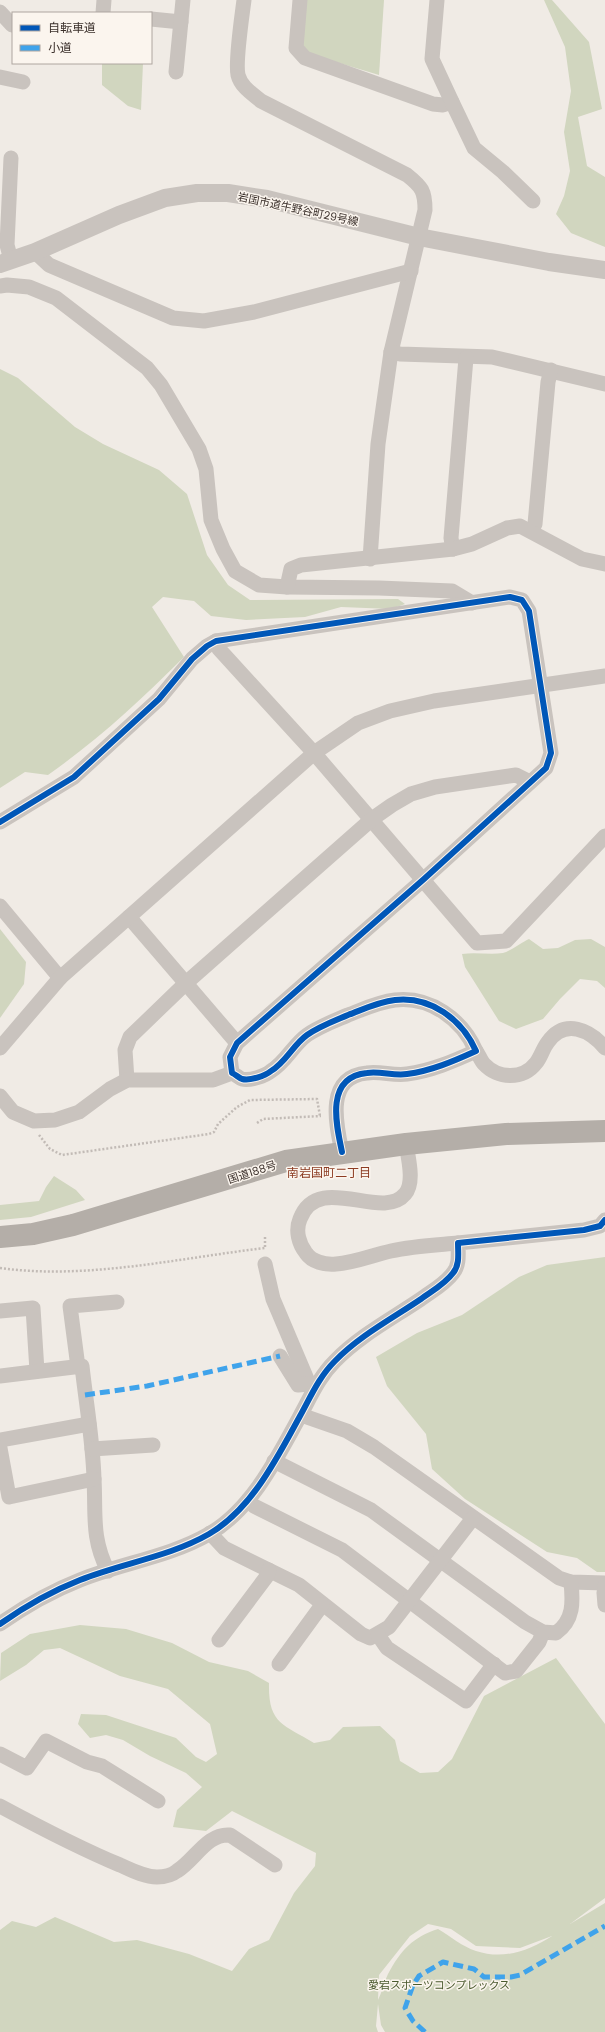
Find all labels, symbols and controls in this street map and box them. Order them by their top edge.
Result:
legend [12,12,152,64]
text: 自転車道 [48,19,96,36]
text: 小道 [48,39,72,56]
street label: 岩国市道牛野谷町29号線 [236,188,360,230]
street label: 国道188号 [226,1157,278,1187]
district label: 南岩国町二丁目 [287,1164,371,1181]
park label: 愛宕スポーツコンプレックス [368,1977,510,1993]

